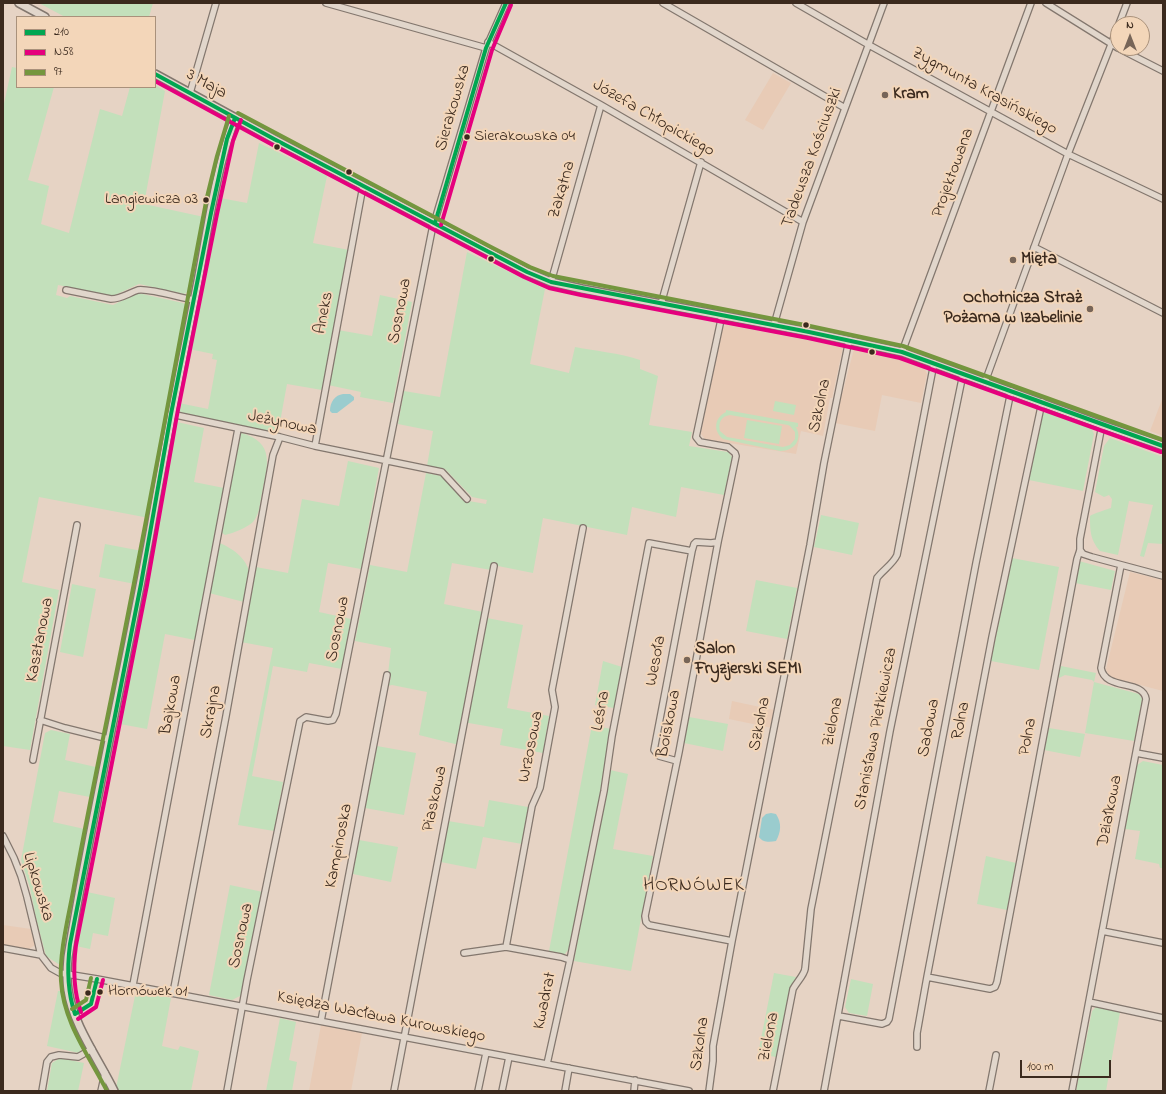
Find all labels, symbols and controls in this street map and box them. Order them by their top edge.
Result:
legend [16,16,156,88]
north arrow [1110,16,1150,56]
text: N [1126,17,1134,33]
text: 210 [54,23,69,41]
text: N58 [54,43,73,61]
street label: Zygmunta Krasińskiego [908,44,1060,140]
text: 97 [54,63,63,81]
street label: Sierakowska [432,63,476,153]
street label: 3 Maja [182,66,230,104]
street label: Józefa Chłopickiego [588,76,718,162]
street label: Tadeusza Kościuszki [778,85,848,231]
place label: Kram [893,85,929,105]
marker: Kram [880,90,890,100]
street label: Projektowana [928,126,980,220]
place label: Sierakowska 04 [474,127,575,147]
marker: Sierakowska 04 [462,132,472,142]
unlabelled marker [272,142,282,152]
street label: Zakątna [545,159,581,221]
unlabelled marker [344,167,354,177]
place label: Langiewicza 03 [105,190,198,210]
marker: Langiewicza 03 [201,195,211,205]
place label: Mięta [1021,250,1057,270]
unlabelled marker [486,254,496,264]
marker: Mięta [1008,255,1018,265]
street label: Sosnowa [385,277,417,345]
place label: Ochotnicza Straż Pożarna w Izabelinie [944,289,1082,329]
street label: Aneks [311,290,339,336]
marker: Ochotnicza Straż Pożarna w Izabelinie [1085,304,1095,314]
unlabelled marker [801,320,811,330]
unlabelled marker [867,347,877,357]
street label: Szkolna [805,377,837,435]
street label: Jeżynowa [246,407,318,441]
street label: Sosnowa [323,595,355,663]
street label: Kasztanowa [23,596,59,684]
street label: Wesoła [642,634,672,688]
place label: Salon Fryzjerski SEMI [695,640,802,680]
street label: Stanisława Pietkiewicza [851,646,903,812]
marker: Salon Fryzjerski SEMI [682,655,692,665]
street label: Bajkowa [157,673,187,737]
street label: Skrajna [197,684,227,740]
street label: Boiskowa [653,688,687,760]
street label: Leśna [588,689,616,733]
street label: Szkolna [746,695,776,753]
street label: Zielona [819,696,849,748]
street label: Sadowa [914,697,946,759]
street label: Rolna [948,700,976,742]
street label: Wrzosowa [515,710,549,784]
street label: Polna [1015,717,1043,757]
street label: Piaskowa [419,764,453,834]
street label: Działkowa [1094,774,1128,848]
street label: Kampinoska [322,802,358,890]
street label: Lipkowska [17,850,57,924]
district label: HORNÓWEK [643,876,745,898]
street label: Sosnowa [225,902,259,970]
street label: Kwadrat [530,970,562,1032]
place label: Hornówek 01 [108,982,187,1002]
marker: Hornówek 01 [95,987,105,997]
unlabelled marker [83,988,93,998]
street label: Księdza Wacława Kurowskiego [275,988,487,1048]
street label: Zielona [755,1011,785,1063]
street label: Szkolna [687,1016,715,1072]
scale bar [1022,1052,1113,1078]
text: 100 m [1027,1058,1054,1076]

